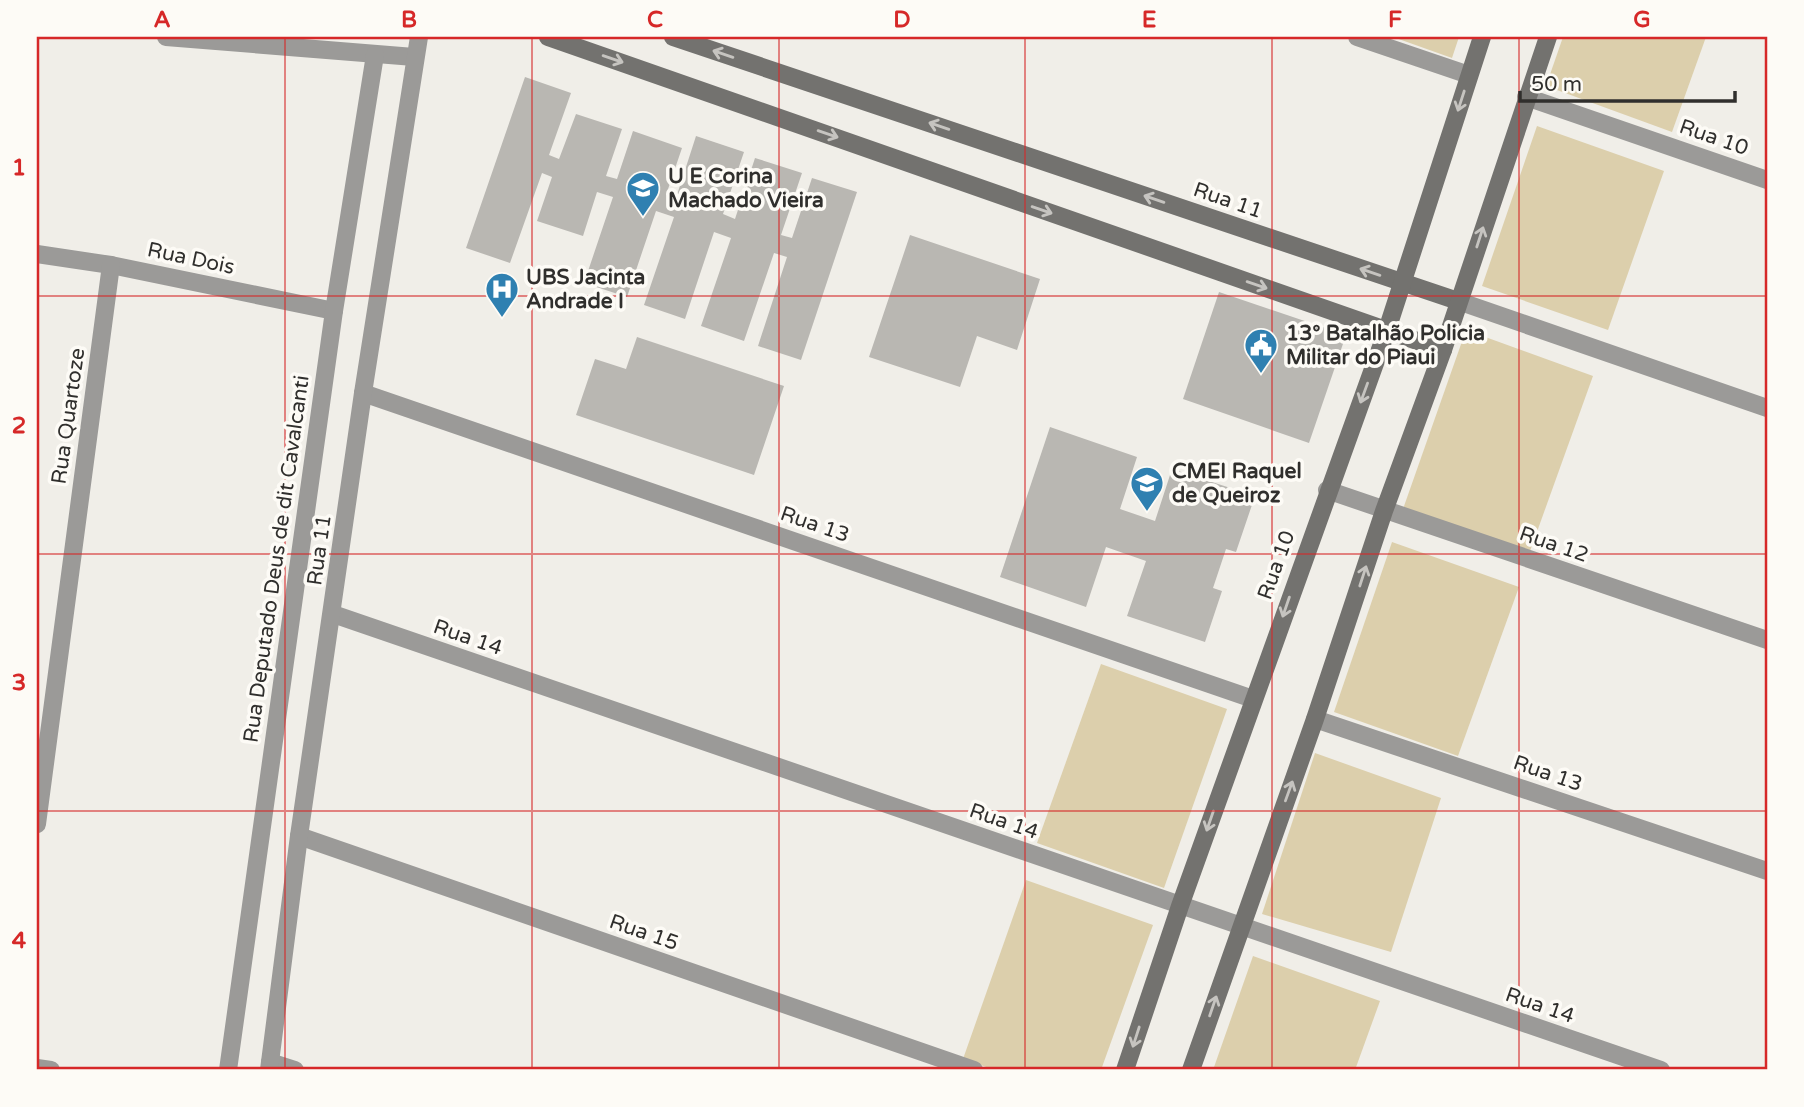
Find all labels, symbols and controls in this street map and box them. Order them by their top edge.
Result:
text: A [153,6,171,34]
text: B [401,6,417,34]
text: C [647,6,663,34]
text: D [893,6,911,34]
text: E [1142,6,1156,34]
text: F [1388,6,1402,34]
text: G [1633,6,1651,34]
one-way arrow [713,46,735,59]
one-way arrow [601,54,623,66]
scale bar [1520,60,1736,104]
text: 50 m [1531,72,1582,97]
one-way arrow [1454,90,1466,112]
street label: Rua 10 [1676,114,1752,161]
one-way arrow [928,119,950,131]
one-way arrow [816,129,838,142]
text: 1 [12,154,26,182]
place label: U E Corina Machado Vieira [668,164,824,213]
school or university icon: U E Corina Machado Vieira [624,169,662,218]
street label: Rua 11 [1190,177,1266,224]
one-way arrow [1144,192,1166,204]
one-way arrow [1031,205,1053,217]
one-way arrow [1474,226,1487,248]
street label: Rua Dois [145,237,237,280]
place label: UBS Jacinta Andrade I [526,265,645,314]
one-way arrow [1359,265,1381,278]
hospital icon: UBS Jacinta Andrade I [483,270,521,319]
one-way arrow [1246,279,1268,292]
place label: 13° Batalhão Policia Militar do Piaui [1286,321,1485,370]
public building icon: 13° Batalhão Policia Militar do Piaui [1242,326,1280,375]
street label: Rua Quartoze [47,346,90,486]
street label: Rua Deputado Deus de dit Cavalcanti [238,374,315,744]
one-way arrow [1356,382,1369,404]
text: 2 [12,412,26,440]
place label: CMEI Raquel de Queiroz [1172,459,1302,508]
school or university icon: CMEI Raquel de Queiroz [1128,464,1166,513]
street label: Rua 13 [777,501,853,548]
street label: Rua 11 [302,513,337,587]
street label: Rua 12 [1516,521,1592,568]
street label: Rua 10 [1253,527,1300,603]
one-way arrow [1357,565,1370,587]
one-way arrow [1279,595,1291,617]
street label: Rua 14 [430,614,506,661]
text: 3 [12,669,26,697]
street label: Rua 13 [1510,750,1586,797]
one-way arrow [1284,781,1296,803]
street label: Rua 14 [966,798,1042,845]
one-way arrow [1203,810,1215,832]
street label: Rua 15 [606,909,682,956]
text: 4 [12,927,27,955]
street label: Rua 14 [1502,982,1578,1029]
one-way arrow [1208,995,1221,1017]
one-way arrow [1129,1025,1141,1047]

